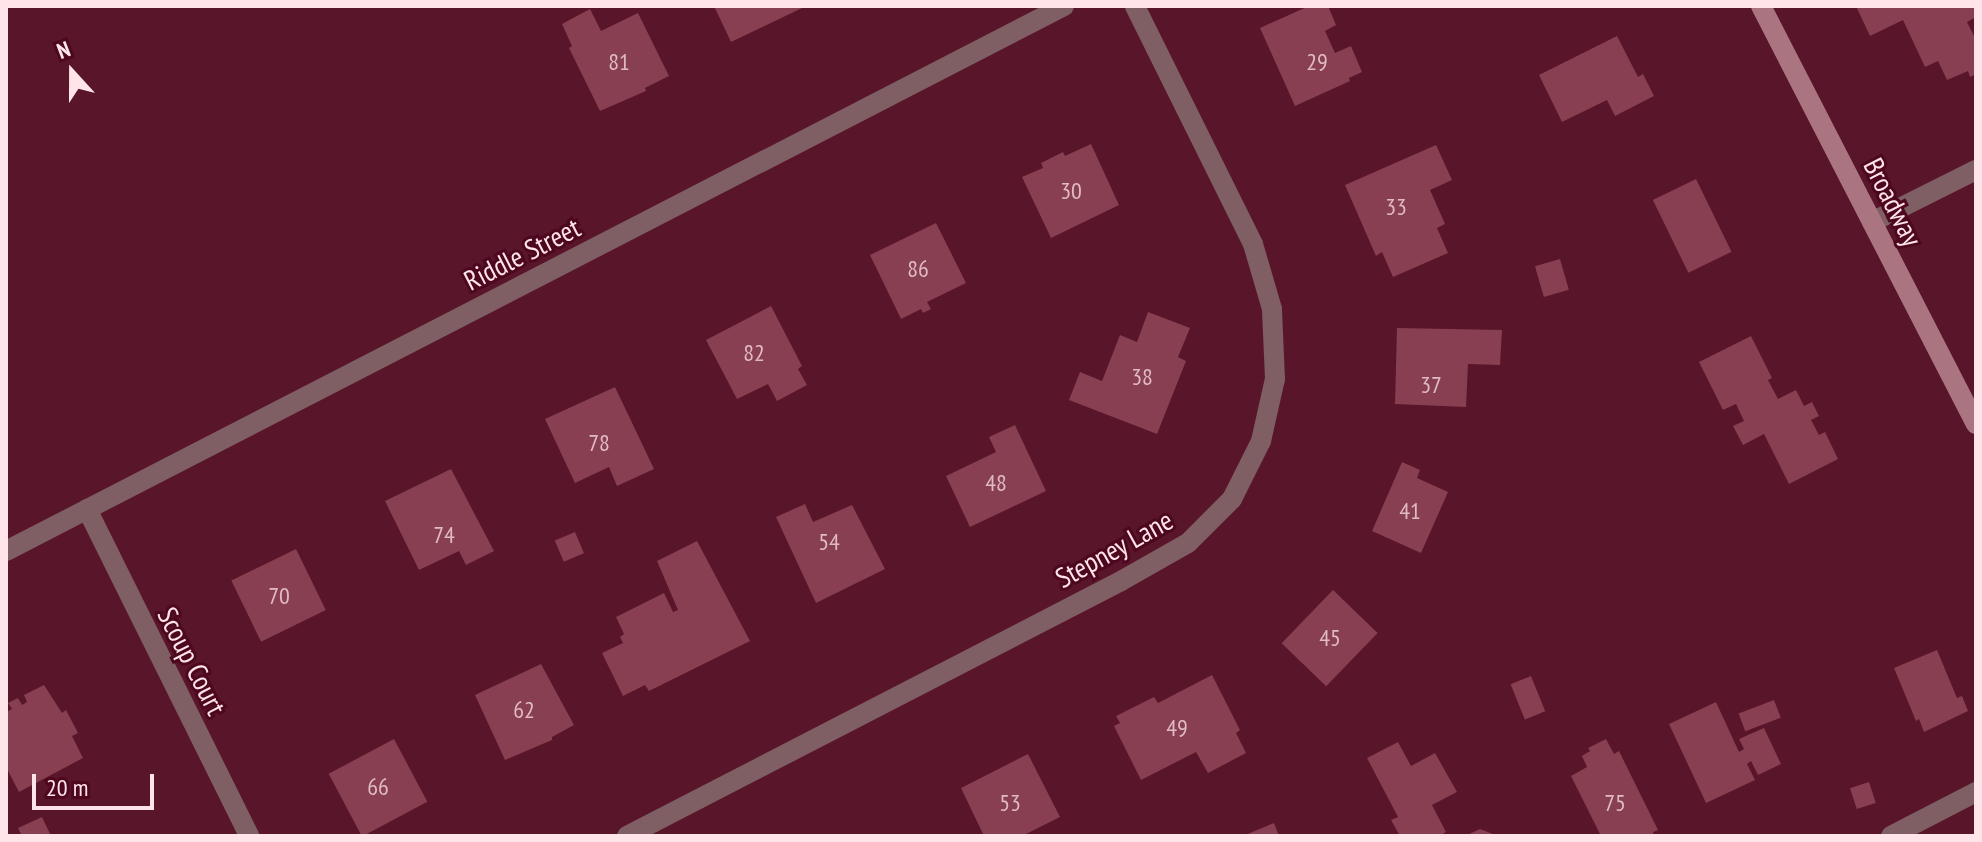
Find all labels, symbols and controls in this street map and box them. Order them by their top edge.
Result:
north arrow [32,32,112,112]
text: N [53,34,74,65]
house number: 81 [608,48,630,76]
house number: 29 [1306,48,1328,76]
street label: Broadway [1857,152,1929,252]
house number: 30 [1060,177,1082,205]
house number: 33 [1385,193,1407,221]
street label: Riddle Street [458,210,586,298]
house number: 86 [907,255,929,283]
house number: 82 [743,339,765,367]
house number: 38 [1131,363,1153,391]
house number: 37 [1420,371,1442,399]
house number: 78 [588,429,610,457]
house number: 48 [985,469,1007,497]
house number: 41 [1399,497,1421,525]
street label: Stepney Lane [1049,503,1179,595]
house number: 74 [433,521,455,549]
house number: 54 [818,528,840,556]
house number: 70 [268,582,290,610]
street label: Scoup Court [151,602,233,720]
house number: 45 [1319,624,1341,652]
house number: 62 [513,696,535,724]
house number: 49 [1166,714,1188,742]
scale bar [36,758,158,808]
text: 20 m [46,772,88,803]
house number: 66 [367,773,389,801]
house number: 53 [999,789,1021,817]
house number: 75 [1604,789,1626,817]

